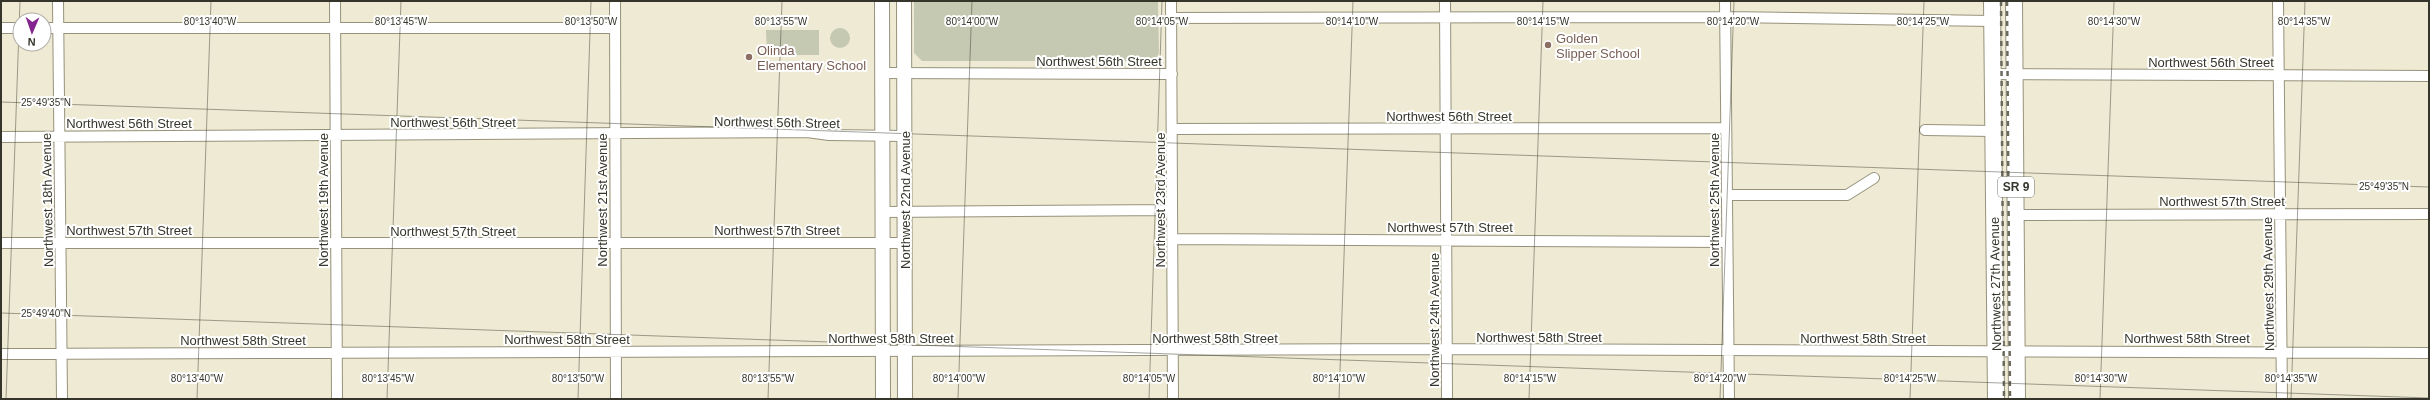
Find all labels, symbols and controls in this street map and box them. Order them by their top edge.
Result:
north arrow [12,12,52,52]
text: 80°13'40"W [184,16,237,27]
text: 80°13'45"W [375,16,428,27]
text: 80°13'50"W [565,16,618,27]
text: 80°13'55"W [755,16,808,27]
text: 80°14'00"W [946,16,999,27]
text: 80°14'05"W [1136,16,1189,27]
text: 80°14'10"W [1326,16,1379,27]
text: 80°14'15"W [1517,16,1570,27]
text: 80°14'20"W [1707,16,1760,27]
text: 80°14'25"W [1897,16,1950,27]
text: 80°14'30"W [2088,16,2141,27]
text: 80°14'35"W [2278,16,2331,27]
place label: Golden Slipper School [1556,31,1640,61]
text: N [27,36,36,48]
marker: Golden Slipper School [1543,40,1553,50]
place label: Olinda Elementary School [757,43,866,73]
marker: Olinda Elementary School [744,52,754,62]
street label: Northwest 56th Street [1036,54,1162,69]
street label: Northwest 56th Street [2148,55,2274,70]
text: 25°49'35"N [21,97,71,108]
street label: Northwest 56th Street [1386,109,1512,124]
street label: Northwest 56th Street [714,114,840,131]
street label: Northwest 56th Street [390,115,516,130]
street label: Northwest 56th Street [66,116,192,131]
street label: Northwest 22nd Avenue [898,131,913,269]
street label: Northwest 18th Avenue [39,133,56,267]
street label: Northwest 19th Avenue [316,133,331,267]
street label: Northwest 21st Avenue [595,133,610,267]
street label: Northwest 23rd Avenue [1153,133,1168,267]
street label: Northwest 25th Avenue [1707,133,1722,267]
road number: SR 9 [1998,177,2034,197]
text: 25°49'35"N [2359,181,2409,192]
street label: Northwest 57th Street [2159,194,2285,209]
street label: Northwest 27th Avenue [1987,217,2004,351]
street label: Northwest 29th Avenue [2260,217,2277,351]
street label: Northwest 57th Street [1387,220,1513,235]
street label: Northwest 57th Street [66,223,192,238]
street label: Northwest 57th Street [714,223,840,238]
street label: Northwest 57th Street [390,224,516,239]
street label: Northwest 24th Avenue [1427,253,1442,387]
text: 25°49'40"N [21,308,71,319]
street label: Northwest 58th Street [1476,330,1602,345]
street label: Northwest 58th Street [828,331,954,346]
street label: Northwest 58th Street [1152,331,1278,346]
street label: Northwest 58th Street [1800,331,1926,346]
street label: Northwest 58th Street [2124,331,2250,346]
street label: Northwest 58th Street [504,332,630,347]
street label: Northwest 58th Street [180,333,306,348]
text: 80°13'40"W [171,373,224,384]
text: 80°13'45"W [362,373,415,384]
text: 80°13'50"W [552,373,605,384]
text: 80°13'55"W [742,373,795,384]
text: 80°14'00"W [933,373,986,384]
text: 80°14'05"W [1123,373,1176,384]
text: 80°14'10"W [1313,373,1366,384]
text: 80°14'15"W [1504,373,1557,384]
text: 80°14'20"W [1694,373,1747,384]
text: 80°14'25"W [1884,373,1937,384]
text: 80°14'30"W [2075,373,2128,384]
text: 80°14'35"W [2265,373,2318,384]

